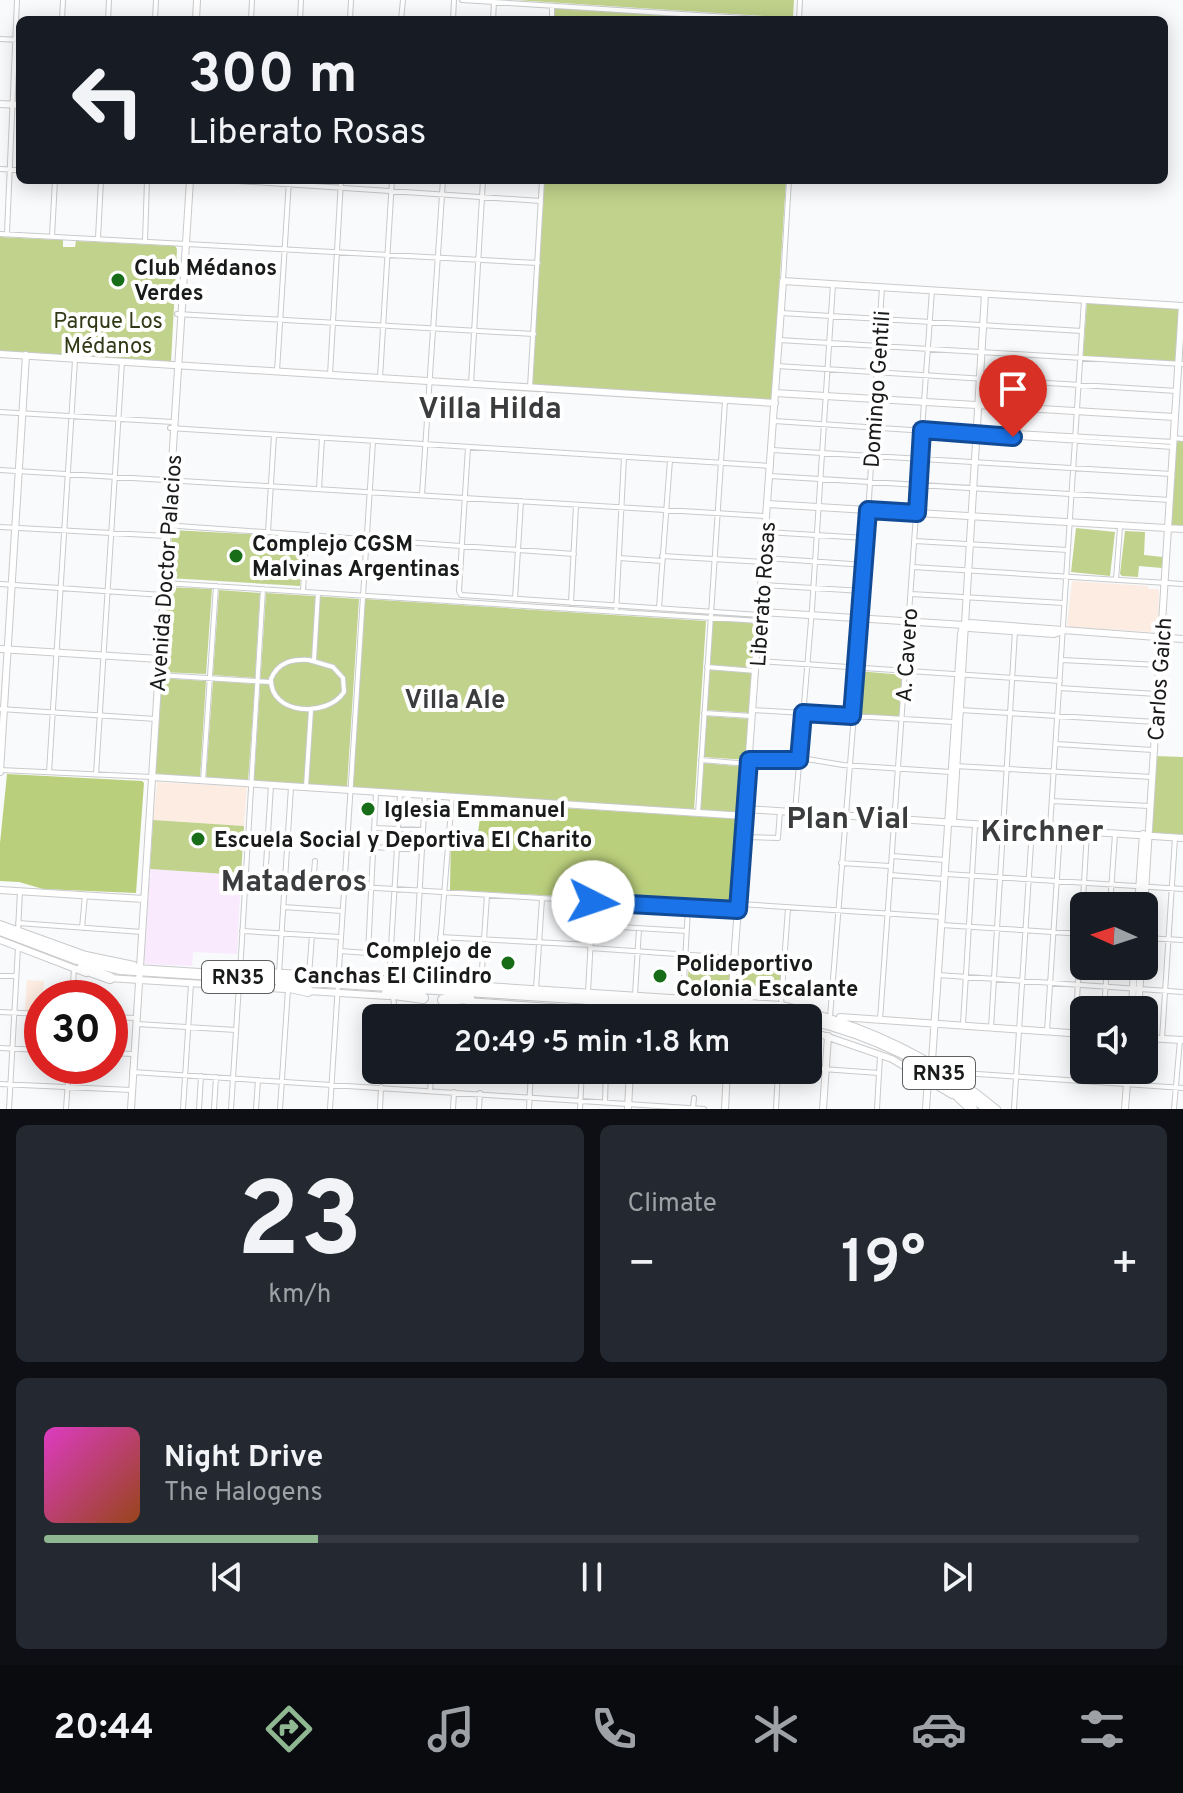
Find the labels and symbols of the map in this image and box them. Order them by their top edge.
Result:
place label: Club Médanos Verdes [134,256,277,308]
marker: Club Médanos Verdes [109,271,127,289]
park label: Parque Los Médanos [53,309,163,361]
street label: Domingo Gentili [860,310,897,469]
pin [979,355,1047,437]
district label: Villa Hilda [418,392,562,429]
street label: Avenida Doctor Palacios [146,454,189,693]
street label: Liberato Rosas [746,521,783,668]
place label: Complejo CGSM Malvinas Argentinas [252,532,460,584]
marker: Complejo CGSM Malvinas Argentinas [227,547,245,565]
street label: A. Cavero [892,607,925,703]
street label: Carlos Gaich [1144,617,1179,742]
district label: Villa Ale [405,685,505,718]
place label: Iglesia Emmanuel [384,798,566,825]
marker: Iglesia Emmanuel [359,800,377,818]
district label: Plan Vial [786,802,910,839]
district label: Kirchner [981,815,1104,852]
place label: Escuela Social y Deportiva El Charito [214,828,592,855]
marker: Escuela Social y Deportiva El Charito [189,830,207,848]
position arrow [551,860,635,944]
district label: Mataderos [221,865,367,902]
north arrow [1070,892,1158,980]
place label: Complejo de Canchas El Cilindro [293,939,492,991]
place label: Polideportivo Colonia Escalante [676,952,858,1004]
marker: Complejo de Canchas El Cilindro [499,954,517,972]
road number: RN35 [202,961,274,993]
marker: Polideportivo Colonia Escalante [651,967,669,985]
speed limit sign: 30 [24,980,128,1084]
road number: RN35 [903,1057,975,1089]

